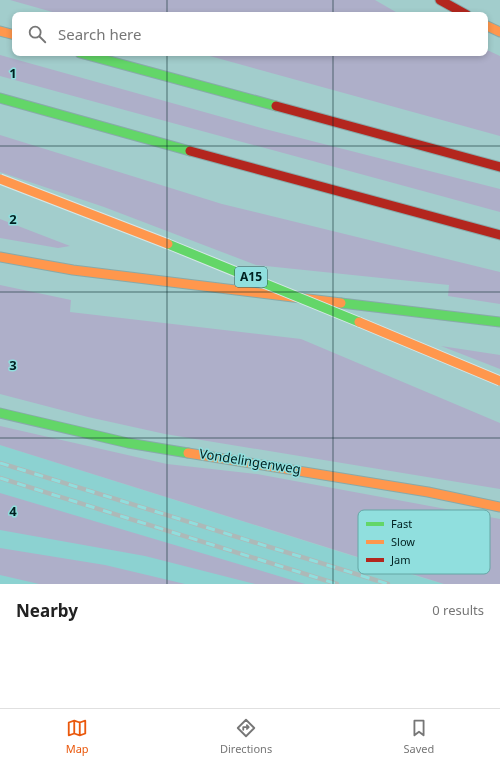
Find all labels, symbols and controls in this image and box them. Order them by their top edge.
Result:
search box [12,12,488,56]
icon: search [26,23,48,45]
text: Search here [58,24,141,44]
text: 1 [9,64,17,82]
text: 2 [9,210,17,228]
road number: A15 [235,267,267,287]
text: 3 [9,356,17,374]
street label: Vondelingenweg [198,444,302,478]
text: 4 [9,502,17,520]
legend [358,510,490,574]
text: Fast [391,516,412,531]
text: Slow [391,534,415,549]
text: Jam [390,552,410,567]
text: Nearby [16,599,78,622]
text: 0 results [432,601,484,619]
tab: Map [66,717,89,756]
tab: Directions [220,717,272,756]
tab: Saved [404,717,434,756]

